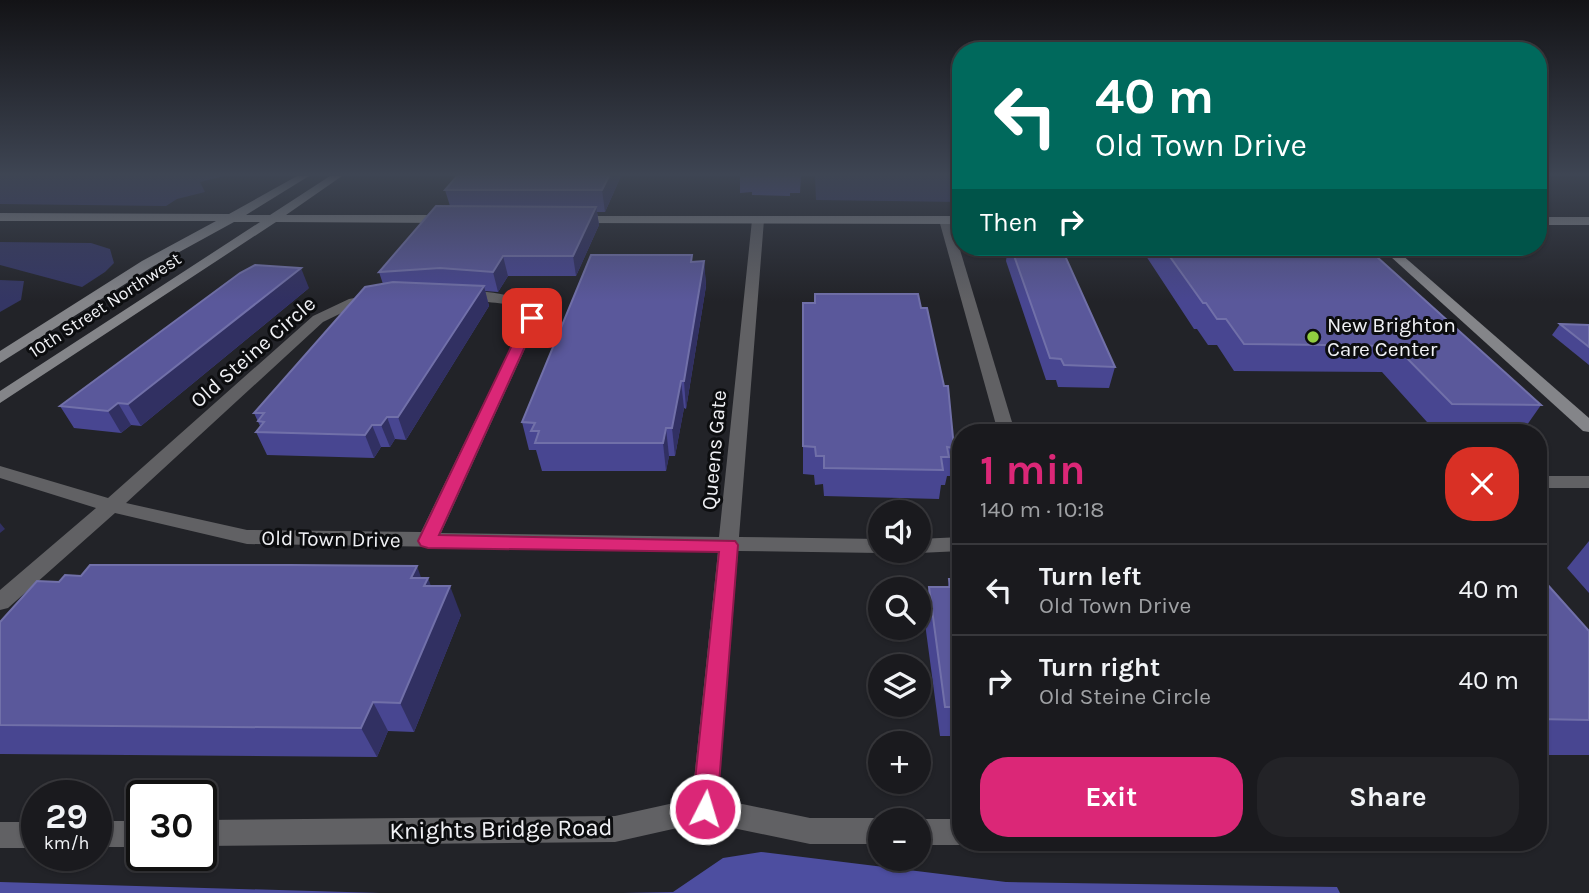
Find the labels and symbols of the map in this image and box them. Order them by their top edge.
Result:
street label: 10th Street Northwest [25,247,185,362]
pin [502,288,562,348]
street label: Old Steine Circle [186,291,320,413]
place label: New Brighton Care Center [1327,313,1456,361]
marker: New Brighton Care Center [1305,329,1321,345]
street label: Queens Gate [697,389,731,511]
street label: Old Town Drive [261,526,401,552]
position arrow [668,772,742,846]
speed limit sign: 30 [126,780,217,871]
street label: Knights Bridge Road [389,813,613,845]

